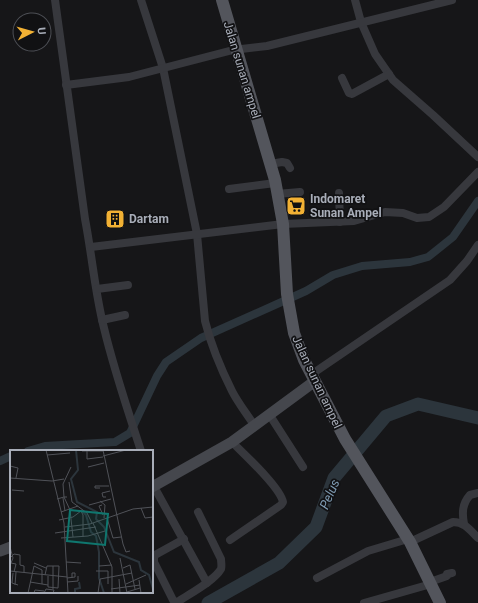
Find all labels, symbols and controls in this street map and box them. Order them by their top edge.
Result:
north arrow [12,12,52,52]
street label: Jalan sunan ampel [221,20,263,120]
text: U [35,27,48,35]
place label: Indomaret Sunan Ampel [310,192,382,220]
supermarket icon: Indomaret Sunan Ampel [285,195,307,217]
building icon: Dartam [104,208,126,230]
place label: Dartam [129,212,169,226]
street label: Jalan sunan ampel [289,333,345,431]
inset map [10,450,153,593]
water label: Pelus [316,477,343,511]

